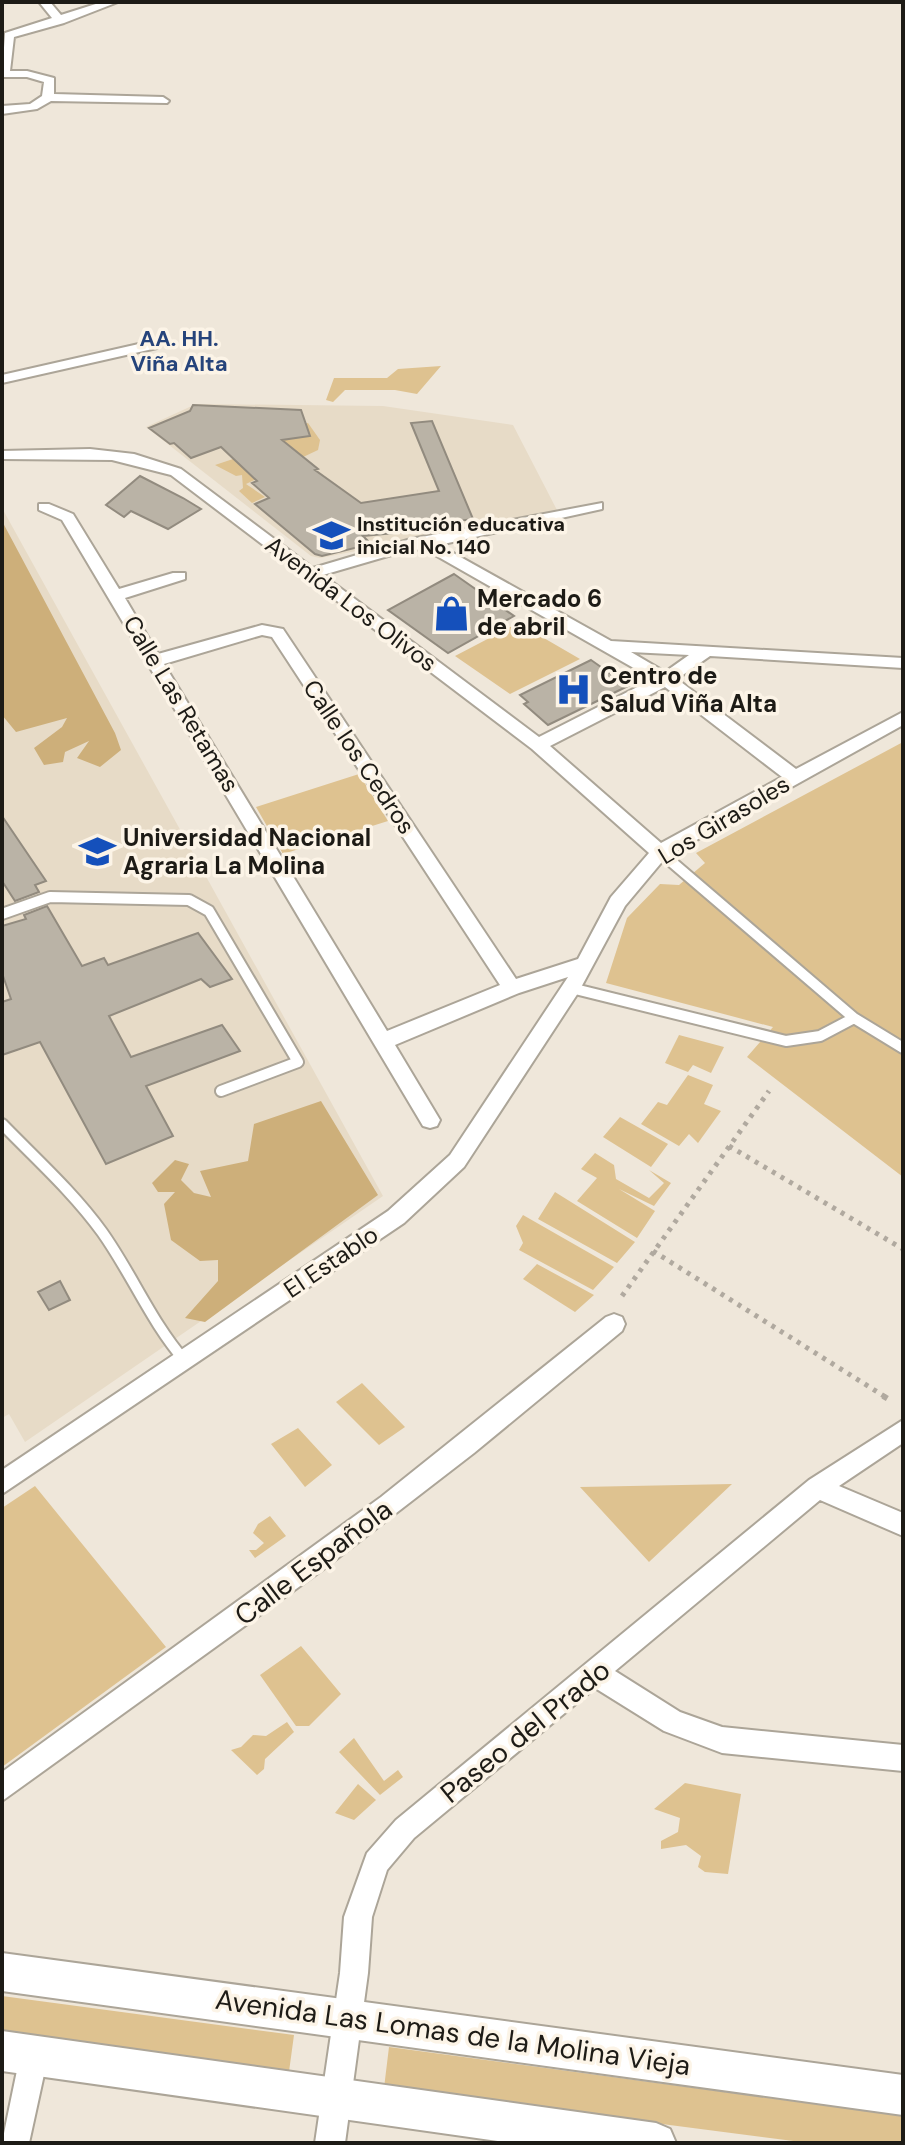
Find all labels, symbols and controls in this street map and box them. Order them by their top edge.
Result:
district label: AA. HH. Viña Alta [130,324,228,378]
place label: Institución educativa inicial No. 140 [357,511,565,560]
school or university icon: Institución educativa inicial No. 140 [312,516,350,554]
street label: Avenida Los Olivos [259,529,443,678]
place label: Mercado 6 de abril [477,583,602,642]
shop icon: Mercado 6 de abril [432,594,470,632]
street label: Calle Las Retamas [116,610,246,798]
place label: Centro de Salud Viña Alta [600,660,777,719]
hospital icon: Centro de Salud Viña Alta [555,671,593,709]
street label: Calle los Cedros [296,674,422,840]
street label: Los Girasoles [652,768,795,871]
place label: Universidad Nacional Agraria La Molina [123,822,371,881]
school or university icon: Universidad Nacional Agraria La Molina [78,833,116,871]
street label: El Establo [278,1219,384,1304]
street label: Calle Española [227,1491,399,1634]
street label: Paseo del Prado [433,1652,618,1811]
street label: Avenida Las Lomas de la Molina Vieja [213,1981,693,2084]

